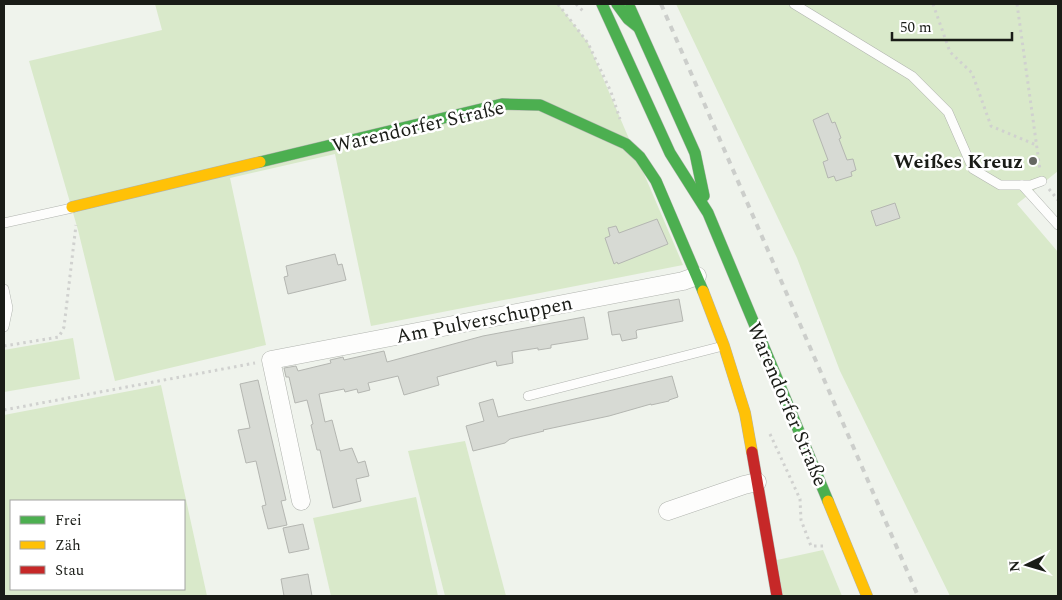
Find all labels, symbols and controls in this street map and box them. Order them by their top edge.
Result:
scale bar [892,10,1012,42]
text: 50 m [900,16,932,39]
street label: Warendorfer Straße [329,93,507,161]
place label: Weißes Kreuz [893,147,1023,177]
marker: Weißes Kreuz [1027,155,1039,167]
street label: Am Pulverschuppen [393,288,575,352]
street label: Warendorfer Straße [739,318,835,491]
legend [10,500,185,590]
text: Frei [55,509,82,532]
text: Zäh [55,534,81,557]
north arrow [1002,540,1052,590]
text: Stau [55,559,84,582]
text: N [1004,559,1026,573]

